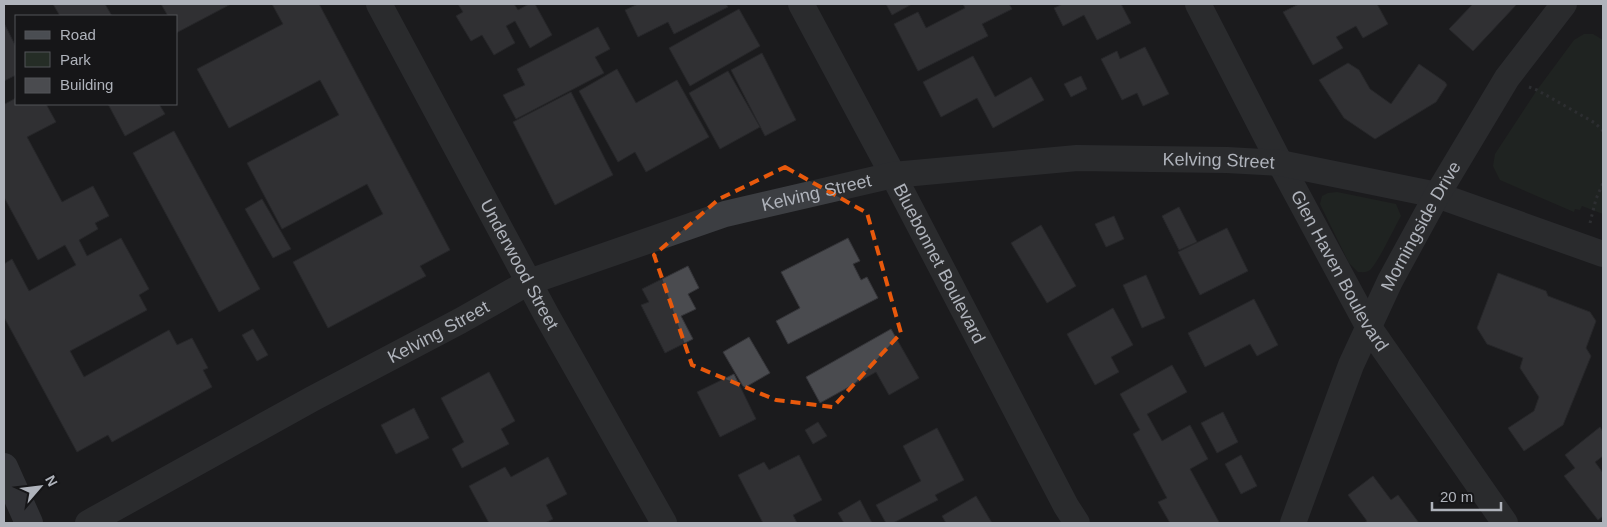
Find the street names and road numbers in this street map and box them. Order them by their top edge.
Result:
street label: Kelving Street [1162,149,1275,173]
street label: Morningside Drive [1377,158,1465,294]
street label: Kelving Street [760,170,873,215]
street label: Bluebonnet Boulevard [889,180,989,347]
street label: Glen Haven Boulevard [1287,187,1392,355]
street label: Underwood Street [476,196,563,333]
street label: Kelving Street [384,297,493,367]

